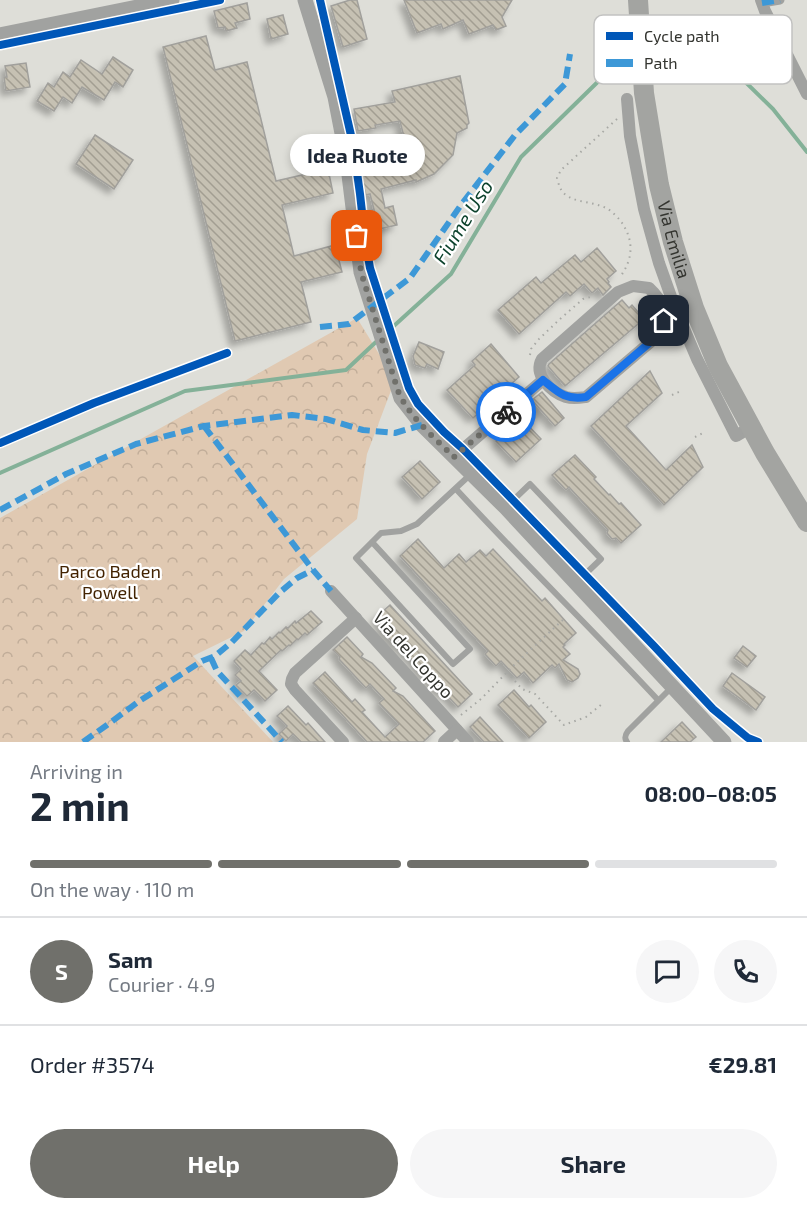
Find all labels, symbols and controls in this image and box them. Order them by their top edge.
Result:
legend [594,15,792,84]
text: Cycle path [644,26,720,45]
text: Path [644,53,678,72]
callout: Idea Ruote [290,134,424,176]
text: Idea Ruote [307,143,408,167]
water label: Fiume Uso [427,175,497,268]
street label: Via Emilia [653,199,696,281]
pin [331,210,382,261]
icon: bag [340,219,373,252]
pin [638,295,689,346]
icon: home [647,304,680,337]
courier [476,382,536,442]
icon: bike [490,396,523,429]
park label: Parco Baden Powell [59,560,161,603]
street label: Via del Coppo [369,606,459,702]
text: Arriving in [30,759,123,783]
text: 08:00–08:05 [644,780,777,806]
text: 2 min [30,782,130,829]
text: On the way · 110 m [30,877,194,901]
button: chat [636,940,699,1003]
button: phone [714,940,777,1003]
text: Sam [108,946,153,972]
text: S [55,958,68,984]
text: Courier · 4.9 [108,972,215,996]
text: Order #3574 [30,1051,155,1077]
text: €29.81 [709,1051,777,1077]
button: Help [30,1129,398,1198]
button: Share [410,1129,777,1198]

